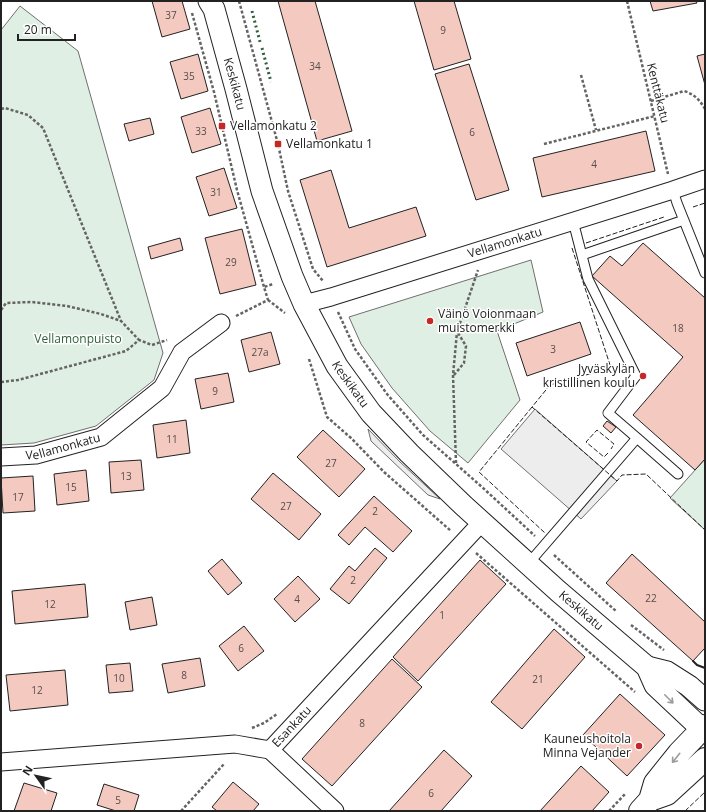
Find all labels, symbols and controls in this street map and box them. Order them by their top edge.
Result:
house number: 37 [165,8,177,22]
scale bar [18,16,75,42]
text: 20 m [24,21,52,38]
house number: 9 [440,23,446,37]
street label: Keskikatu [220,55,250,112]
house number: 34 [309,59,321,73]
street label: Kenttäkatu [643,61,674,125]
house number: 35 [183,69,195,83]
place label: Vellamonkatu 2 [230,117,317,134]
marker: Vellamonkatu 2 [217,121,227,131]
house number: 33 [195,124,207,138]
house number: 6 [469,125,475,139]
place label: Vellamonkatu 1 [286,135,373,152]
marker: Vellamonkatu 1 [273,139,283,149]
house number: 4 [591,157,597,171]
house number: 31 [210,185,222,199]
street label: Vellamonkatu [465,223,544,262]
house number: 29 [225,255,237,269]
place label: Väinö Voionmaan muistomerkki [438,305,536,336]
marker: Väinö Voionmaan muistomerkki [425,316,435,326]
house number: 18 [672,321,684,335]
park label: Vellamonpuisto [34,330,122,347]
house number: 3 [550,342,556,356]
house number: 27a [252,345,269,359]
street label: Keskikatu [328,358,373,411]
place label: Jyväskylän kristillinen koulu [543,360,635,391]
marker: Jyväskylän kristillinen koulu [638,371,648,381]
house number: 9 [212,384,218,398]
street label: Vellamonkatu [25,429,102,464]
house number: 11 [166,432,178,446]
house number: 27 [325,456,337,470]
house number: 13 [120,469,132,483]
house number: 15 [65,480,77,494]
house number: 17 [12,490,24,504]
house number: 27 [280,499,292,513]
house number: 2 [372,504,378,518]
house number: 2 [350,573,356,587]
street label: Keskikatu [555,586,607,634]
house number: 22 [645,591,657,605]
house number: 4 [294,592,300,606]
house number: 12 [44,597,56,611]
house number: 1 [439,608,445,622]
house number: 6 [238,641,244,655]
house number: 8 [181,668,187,682]
house number: 10 [113,671,125,685]
house number: 21 [532,672,544,686]
house number: 12 [31,683,43,697]
one-way arrow [664,694,674,703]
street label: Esankatu [268,702,315,751]
house number: 8 [359,716,365,730]
place label: Kauneushoitola Minna Vejander [543,730,631,761]
marker: Kauneushoitola Minna Vejander [634,741,644,751]
one-way arrow [671,752,680,763]
north arrow [16,756,56,796]
text: N [18,762,36,778]
house number: 6 [428,786,434,800]
house number: 5 [115,793,121,807]

